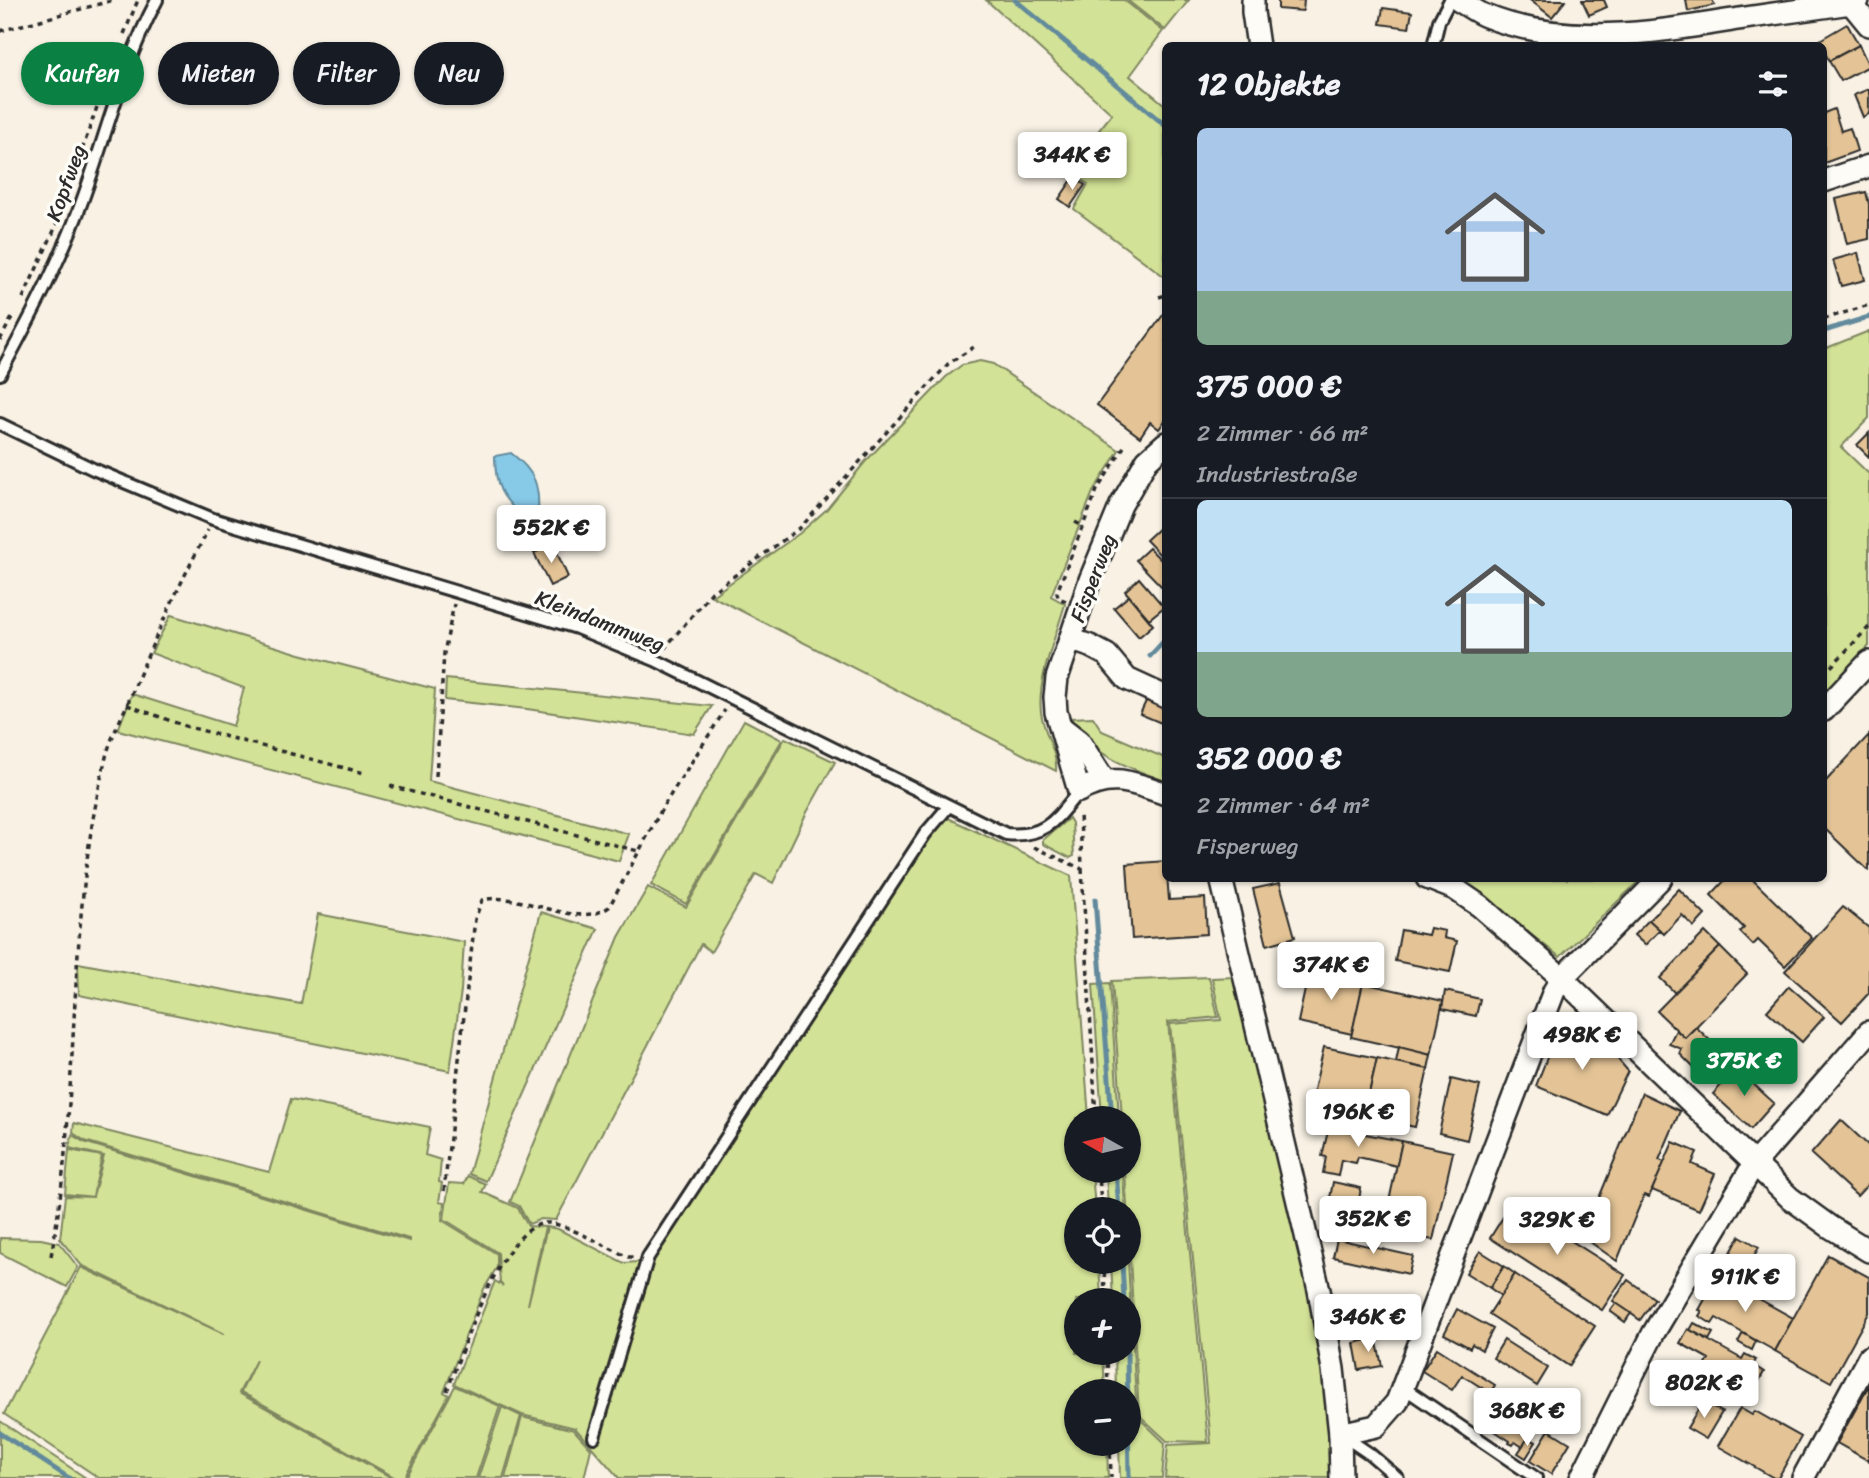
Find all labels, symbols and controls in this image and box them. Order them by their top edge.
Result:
chip: Kaufen [21,42,144,105]
chip: Mieten [158,42,279,105]
chip: Filter [293,42,400,105]
chip: Neu [414,42,504,105]
text: 12 Objekte [1197,57,1341,111]
icon: filters [1754,65,1792,103]
pin: 344K € [1015,132,1129,192]
text: 344K € [1034,134,1110,175]
street label: Kopfweg [35,139,98,227]
icon: home [1432,174,1558,300]
text: 375 000 € [1197,359,1341,413]
text: 2 Zimmer · 66 m² [1197,413,1369,454]
text: Industriestraße [1197,454,1357,495]
pin: 552K € [494,505,608,565]
text: 552K € [513,507,589,548]
street label: Fisperweg [1059,528,1127,628]
icon: home [1432,546,1558,672]
street label: Kleindammweg [530,579,671,663]
text: 352 000 € [1197,731,1342,785]
text: 2 Zimmer · 64 m² [1197,785,1370,826]
text: Fisperweg [1197,826,1298,867]
pin: 374K € [1274,942,1388,1002]
text: 374K € [1293,944,1369,985]
pin: 498K € [1525,1012,1639,1072]
text: 498K € [1543,1014,1621,1055]
pin: 375K € [1687,1038,1801,1098]
text: 375K € [1706,1040,1782,1081]
pin: 196K € [1301,1090,1415,1149]
text: 196K € [1322,1091,1394,1132]
north arrow [1064,1106,1141,1183]
map controls [1064,1106,1141,1456]
pin: 352K € [1316,1196,1430,1256]
button: locate [1064,1197,1141,1274]
text: 352K € [1335,1198,1411,1239]
pin: 329K € [1500,1198,1614,1257]
text: 329K € [1519,1199,1595,1240]
pin: 911K € [1688,1254,1802,1314]
text: 911K € [1710,1256,1780,1297]
button: + [1064,1288,1141,1365]
pin: 346K € [1311,1294,1425,1354]
text: 346K € [1330,1296,1406,1337]
pin: 802K € [1647,1360,1761,1420]
text: 802K € [1666,1362,1742,1403]
button: − [1064,1379,1141,1456]
pin: 368K € [1470,1388,1584,1448]
text: 368K € [1490,1390,1564,1431]

